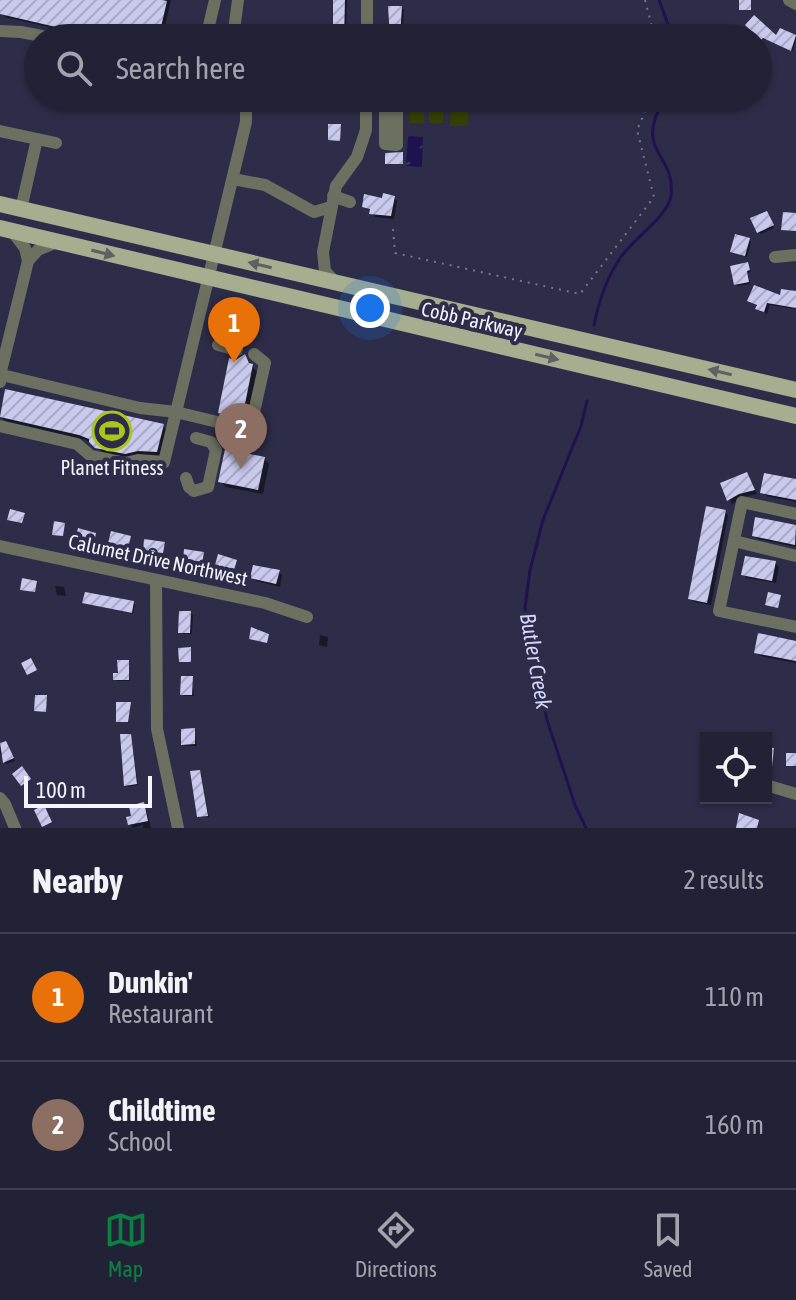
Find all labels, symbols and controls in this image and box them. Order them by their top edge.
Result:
search box [24,24,772,112]
icon: search [52,46,96,90]
text: Search here [116,51,245,85]
one-way arrow [91,247,116,259]
one-way arrow [247,259,272,271]
your location [350,288,390,328]
pin: 1 [208,297,260,363]
street label: Cobb Parkway [419,297,525,342]
one-way arrow [535,351,560,364]
one-way arrow [707,365,732,378]
pin: 2 [215,403,267,469]
sports icon: Planet Fitness [91,410,133,452]
place label: Planet Fitness [61,456,164,479]
street label: Calumet Drive Northwest [66,529,250,590]
water label: Butler Creek [515,611,557,711]
map controls [700,732,772,804]
button: locate [700,732,772,804]
scale bar [24,772,152,808]
text: 100 m [36,777,86,803]
text: Nearby [32,861,123,900]
text: 2 results [683,865,764,895]
text: Dunkin' [108,965,193,999]
text: 1 [52,982,64,1012]
text: 110 m [705,982,764,1012]
text: Restaurant [108,999,213,1029]
text: Childtime [108,1093,216,1127]
text: 2 [52,1110,64,1140]
text: 160 m [705,1110,764,1140]
text: School [108,1127,172,1157]
tab: Map [104,1208,148,1282]
tab: Directions [355,1208,437,1282]
tab: Saved [644,1208,692,1282]

